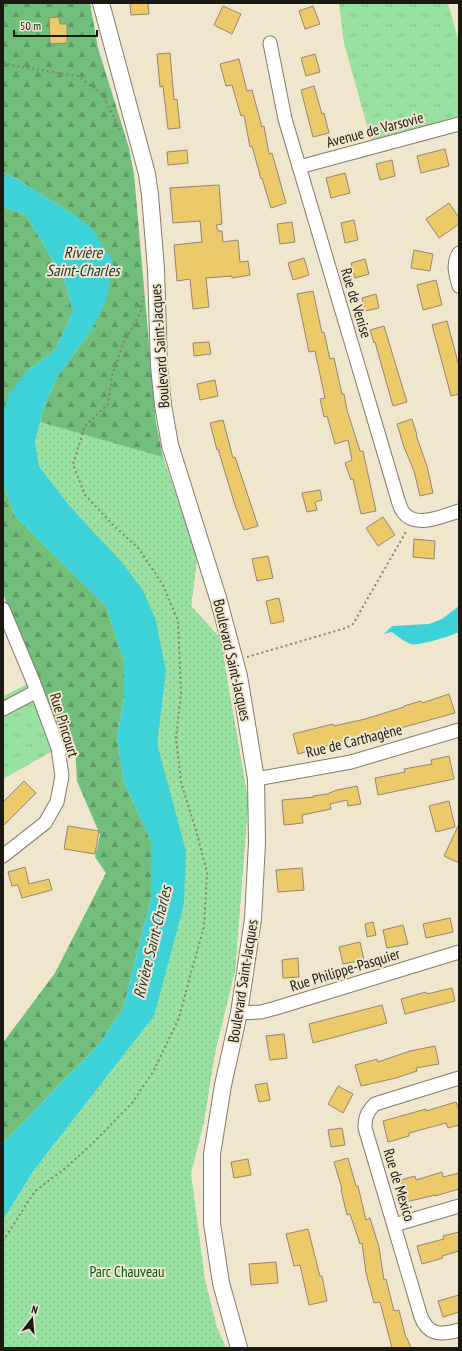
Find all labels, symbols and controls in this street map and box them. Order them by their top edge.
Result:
scale bar [14,12,97,38]
text: 50 m [20,18,41,33]
street label: Avenue de Varsovie [324,107,426,152]
water label: Rivière Saint-Charles [46,242,121,280]
street label: Rue de Venise [337,266,376,340]
street label: Boulevard Saint-Jacques [146,283,173,409]
street label: Boulevard Saint-Jacques [209,597,256,723]
street label: Rue Pincourt [46,690,83,759]
street label: Rue de Carthagène [304,719,404,762]
water label: Rivière Saint-Charles [128,882,176,1000]
street label: Boulevard Saint-Jacques [223,918,262,1044]
street label: Rue Philippe-Pasquier [288,944,403,995]
street label: Rue de Mexico [379,1146,420,1224]
park label: Parc Chauveau [89,1262,165,1281]
north arrow [12,1299,52,1339]
text: N [30,1302,40,1317]

